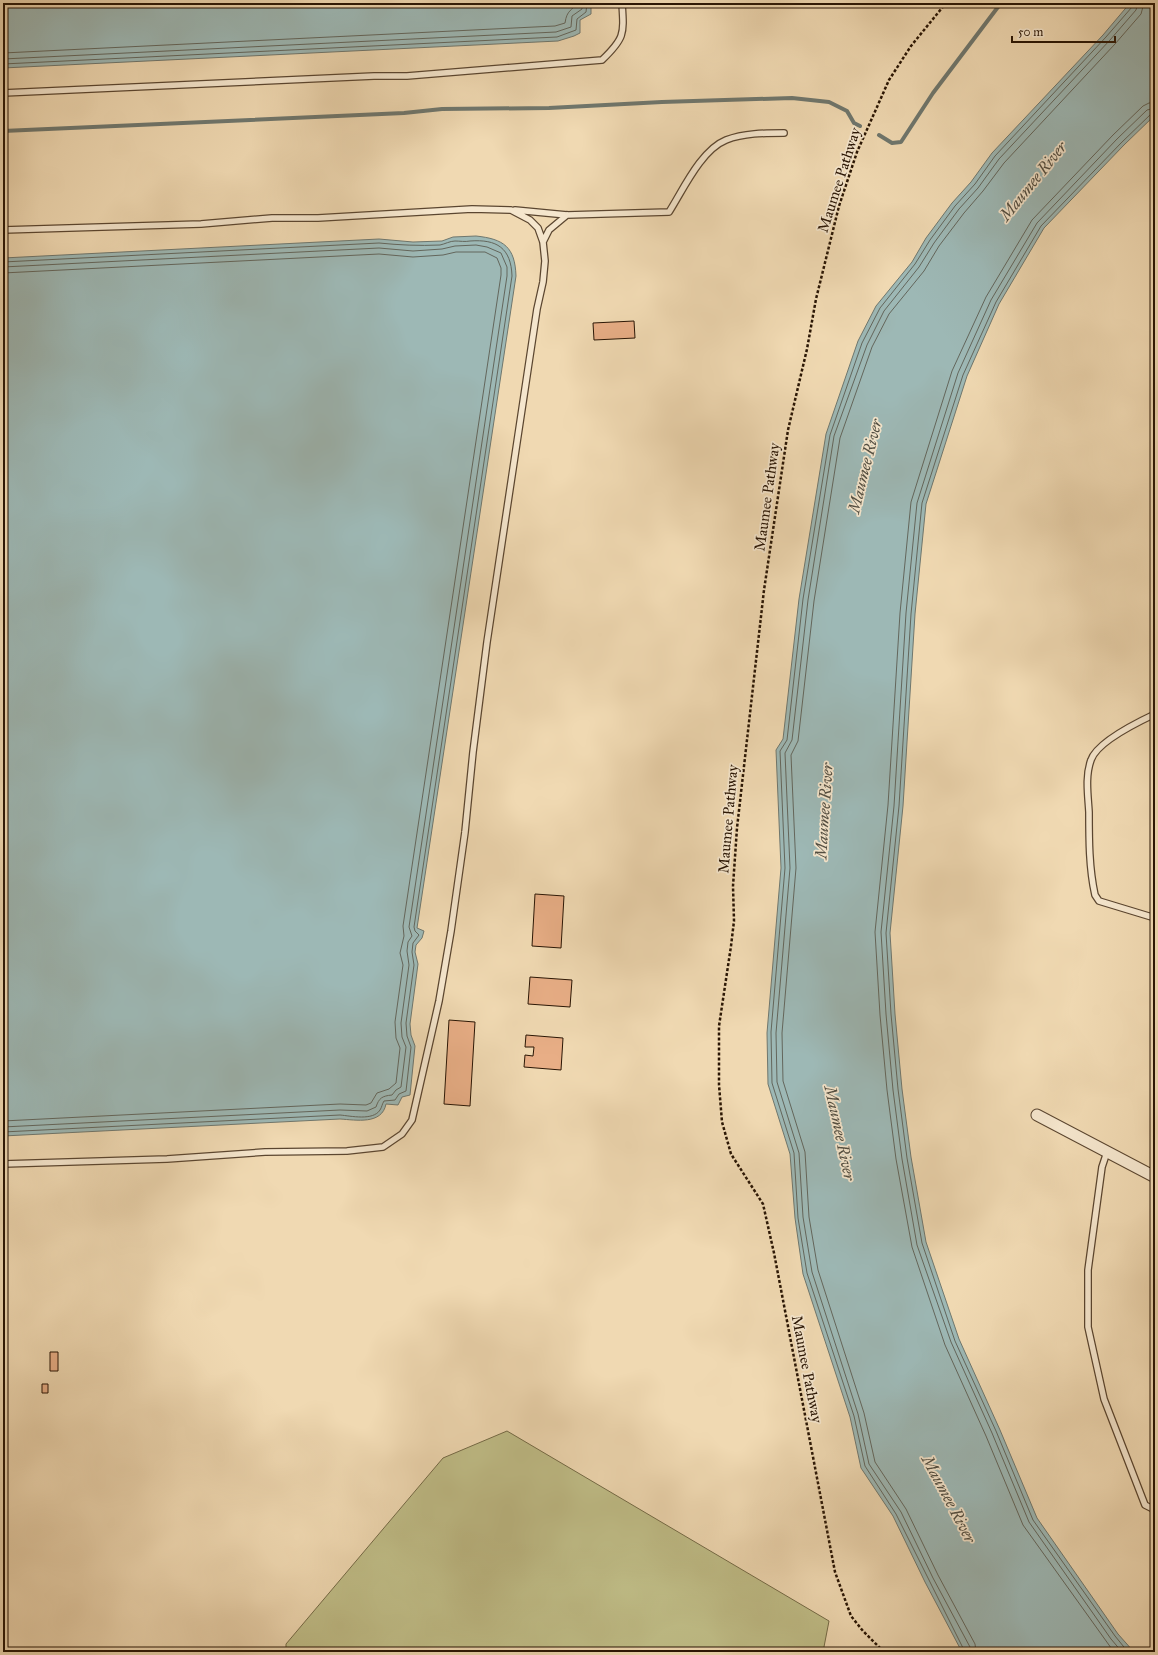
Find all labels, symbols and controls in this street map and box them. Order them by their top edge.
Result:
scale bar [1012,18,1115,44]
text: 50 m [1018,25,1043,39]
street label: Maumee Pathway [814,124,865,235]
water label: Maumee River [994,137,1071,226]
water label: Maumee River [844,416,886,517]
street label: Maumee Pathway [750,441,784,552]
water label: Maumee River [811,761,837,862]
street label: Maumee Pathway [714,763,742,874]
water label: Maumee River [820,1082,860,1183]
street label: Maumee Pathway [788,1314,826,1425]
water label: Maumee River [917,1450,981,1547]

